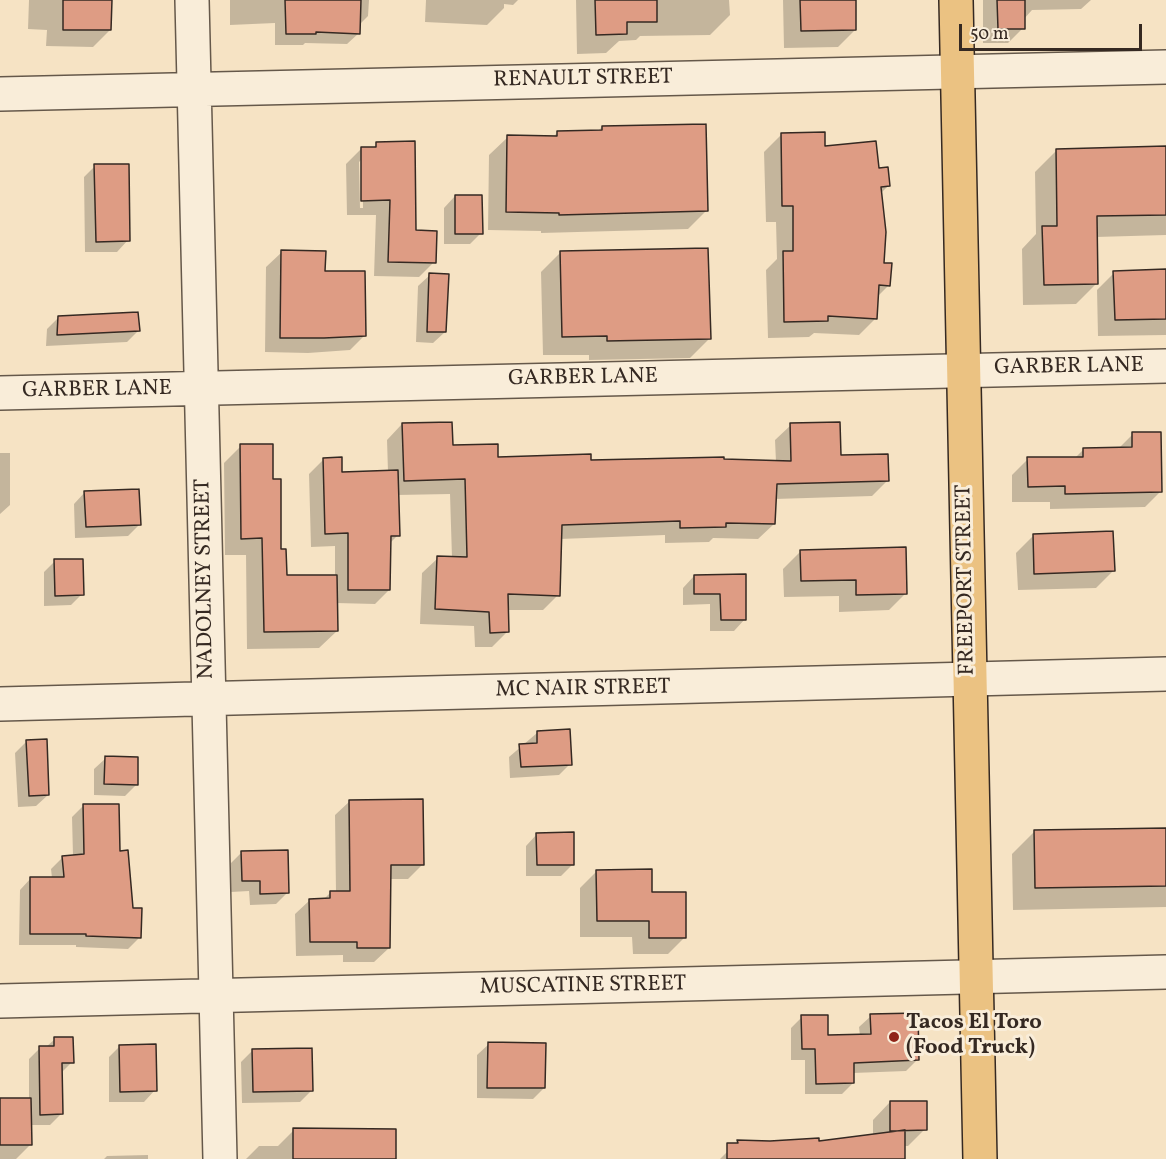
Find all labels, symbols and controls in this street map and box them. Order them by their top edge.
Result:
scale bar [962,12,1145,50]
text: 50 m [970,22,1009,47]
street label: RENAULT STREET [493,65,673,95]
street label: GARBER LANE [994,353,1144,383]
street label: GARBER LANE [508,364,658,394]
street label: GARBER LANE [22,376,172,406]
street label: NADOLNEY STREET [191,478,221,680]
street label: FREEPORT STREET [952,484,982,676]
street label: MC NAIR STREET [495,675,671,705]
street label: MUSCATINE STREET [479,972,687,1002]
place label: Tacos El Toro (Food Truck) [906,1011,1042,1062]
marker: Tacos El Toro (Food Truck) [887,1030,901,1044]

